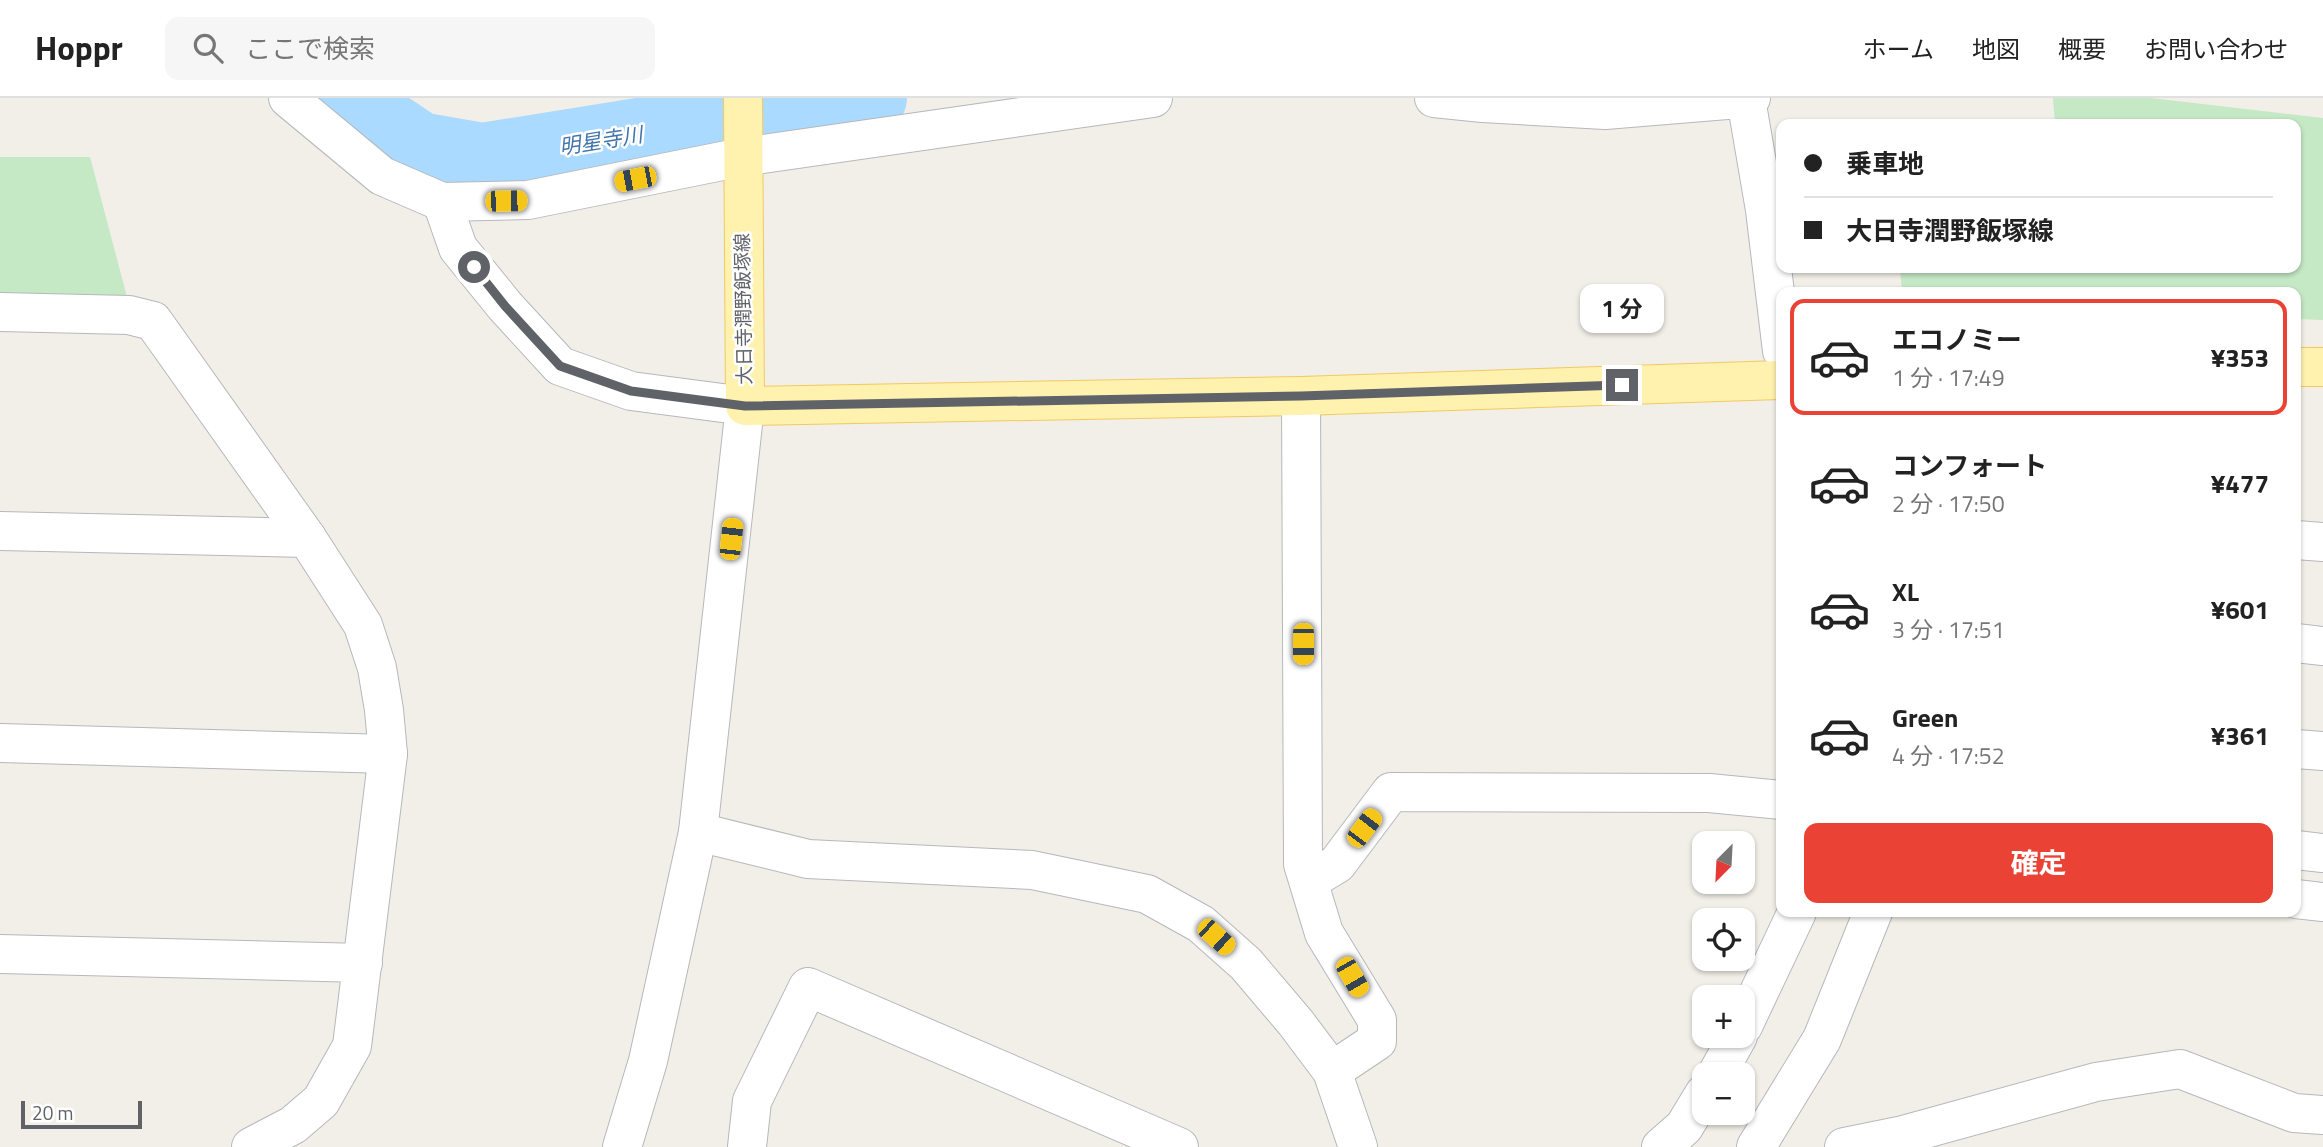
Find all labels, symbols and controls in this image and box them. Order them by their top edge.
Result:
search box [165,17,655,80]
text: Hoppr [35,23,123,73]
icon: search [189,29,227,67]
text: ここで検索 [245,29,375,68]
text: ホーム [1863,31,1934,67]
text: 地図 [1972,31,2020,67]
text: 概要 [2058,31,2106,67]
text: お問い合わせ [2144,31,2288,67]
water label: 明星寺川 [557,117,647,162]
text: 乗車地 [1846,144,1924,183]
car [613,165,658,193]
car [485,190,528,212]
text: 大日寺潤野飯塚線 [1846,211,2054,250]
street label: 大日寺潤野飯塚線 [727,233,758,385]
route start [458,251,490,283]
callout: 1 分 [1580,284,1664,332]
text: 1 分 [1602,291,1642,326]
text: エコノミー [1892,320,2022,359]
icon: car [1808,326,1871,389]
text: ¥353 [2211,338,2269,377]
text: 1 分 · 17:49 [1892,360,2005,395]
route end [1606,369,1638,401]
text: コンフォート [1892,446,2047,485]
icon: car [1808,452,1871,515]
text: ¥477 [2211,464,2269,503]
text: 2 分 · 17:50 [1892,486,2005,521]
car [719,517,744,561]
text: XL [1892,572,1919,611]
icon: car [1808,578,1871,641]
text: ¥601 [2211,590,2269,629]
text: 3 分 · 17:51 [1892,612,2005,647]
car [1293,623,1314,665]
text: Green [1892,698,1958,737]
icon: car [1808,704,1871,767]
text: ¥361 [2211,716,2269,755]
text: 4 分 · 17:52 [1892,738,2005,773]
car [1343,805,1386,851]
button: 確定 [1804,823,2273,903]
north arrow [1692,831,1755,894]
map controls [1692,831,1755,1125]
button: locate [1692,908,1755,971]
car [1194,915,1239,959]
car [1333,954,1372,1000]
button: + [1692,985,1755,1048]
button: − [1692,1062,1755,1125]
scale bar [21,1098,142,1130]
text: 20 m [32,1098,73,1127]

